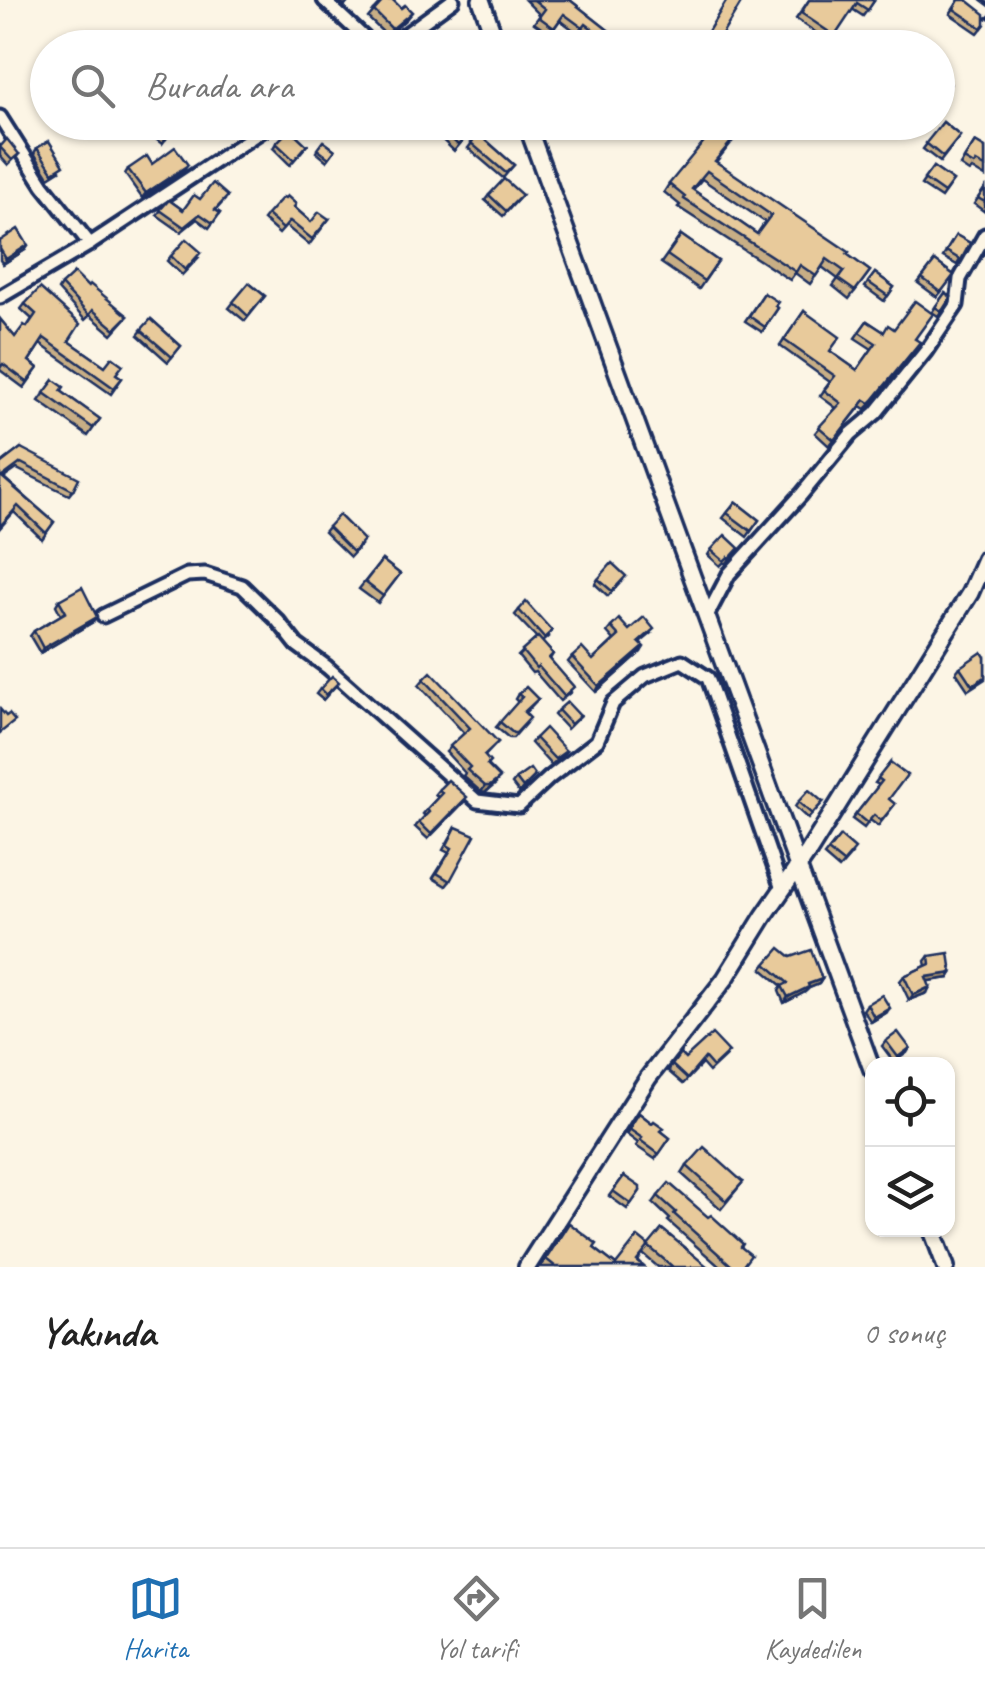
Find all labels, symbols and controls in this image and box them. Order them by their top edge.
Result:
search box [30,30,955,140]
icon: search [65,58,120,113]
text: Burada ara [145,62,293,109]
map controls [865,1057,955,1237]
button: locate [865,1057,955,1147]
button: layers [865,1147,955,1237]
text: Yakında [40,1306,155,1359]
text: 0 sonuç [863,1312,945,1353]
tab: Harita [124,1571,188,1666]
tab: Yol tarifi [435,1571,517,1666]
tab: Kaydedilen [765,1571,861,1666]

